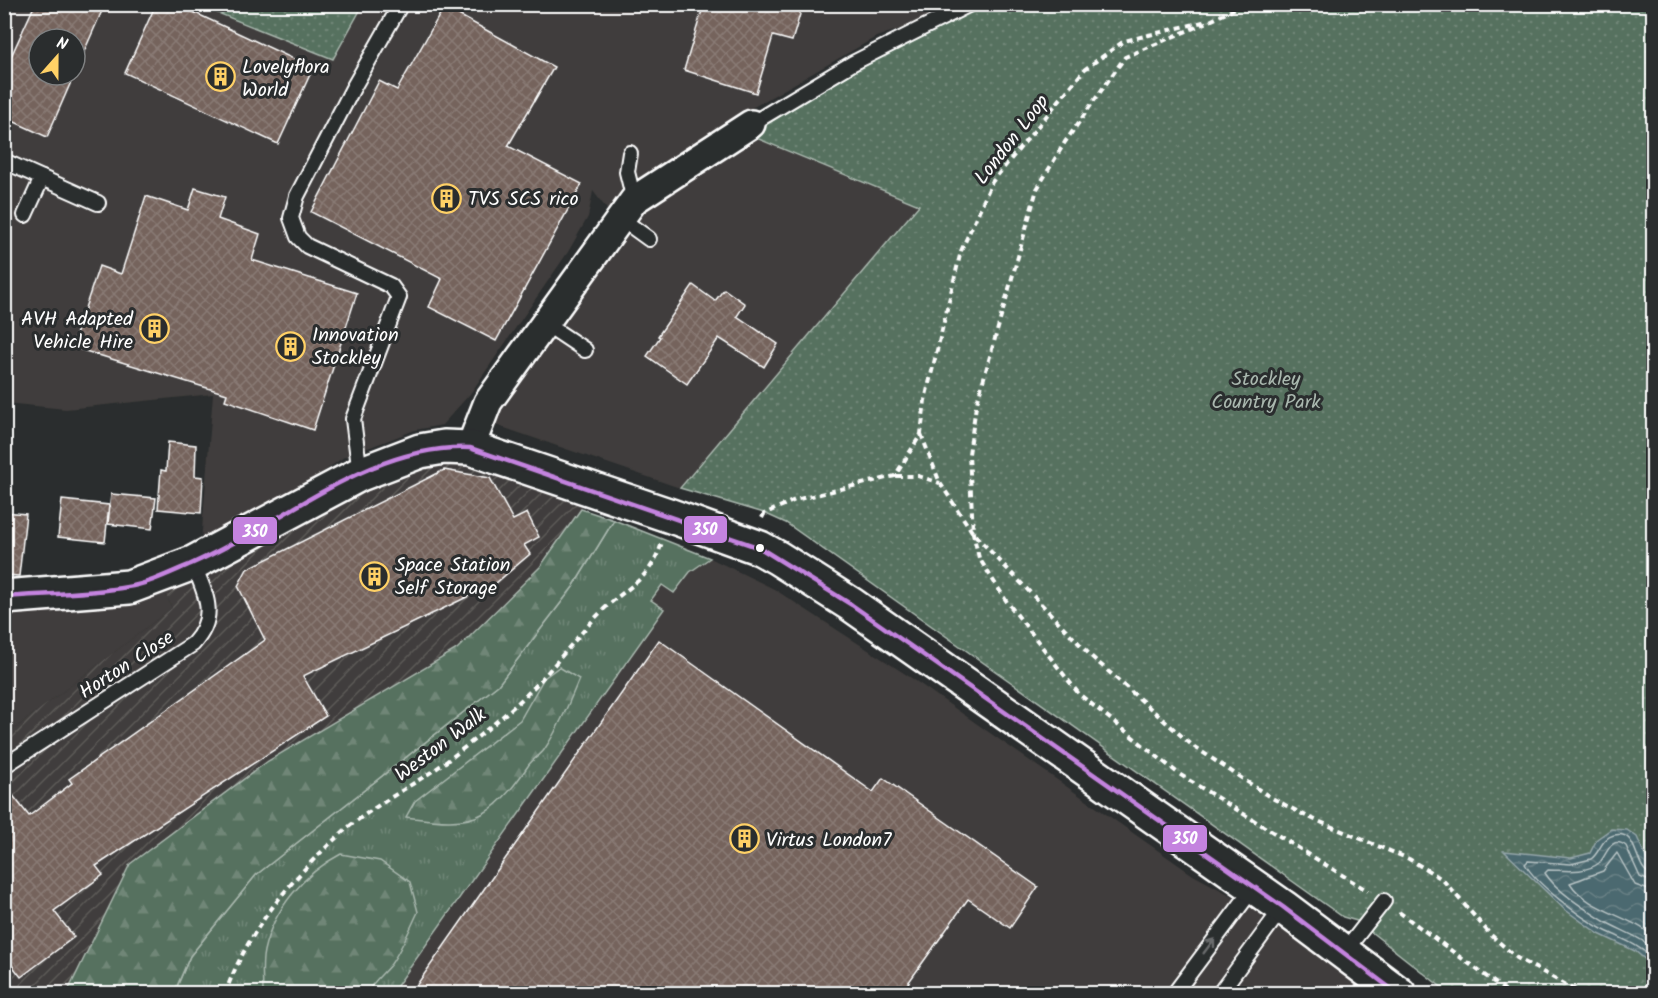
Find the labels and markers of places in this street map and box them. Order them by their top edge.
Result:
place label: Lovelyflora World [242,52,330,107]
building icon: Lovelyflora World [205,61,237,93]
building icon: TVS SCS rico [431,182,463,214]
place label: TVS SCS rico [468,184,579,216]
place label: AVH Adapted Vehicle Hire [21,304,134,359]
building icon: AVH Adapted Vehicle Hire [138,313,170,345]
place label: Innovation Stockley [312,320,399,375]
building icon: Innovation Stockley [275,330,307,362]
unlabelled marker [754,542,766,554]
place label: Space Station Self Storage [395,550,510,605]
building icon: Space Station Self Storage [358,560,390,592]
building icon: Virtus London7 [729,823,761,855]
place label: Virtus London7 [766,825,892,857]

